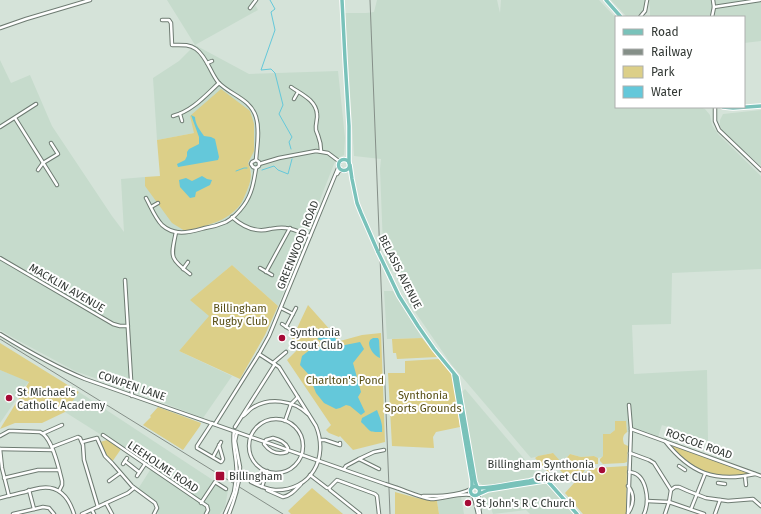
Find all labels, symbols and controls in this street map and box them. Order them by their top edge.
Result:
legend [615,16,745,108]
text: Road [651,25,679,39]
text: Railway [651,45,692,59]
text: Park [651,65,675,79]
text: Water [651,85,683,99]
street label: GREENWOOD ROAD [274,199,322,291]
street label: BELASIS AVENUE [376,233,424,311]
street label: MACKLIN AVENUE [27,261,107,315]
park label: Billingham Rugby Club [212,302,268,328]
place label: Synthonia Scout Club [290,326,343,352]
marker: Synthonia Scout Club [277,333,287,343]
street label: COWPEN LANE [97,368,168,404]
park label: Charlton's Pond [306,374,384,387]
place label: St Michael's Catholic Academy [17,386,106,412]
park label: Synthonia Sports Grounds [384,389,462,415]
marker: St Michael's Catholic Academy [4,393,14,403]
street label: ROSCOE ROAD [664,426,734,462]
street label: LEEHOLME ROAD [125,439,201,495]
place label: Billingham Synthonia Cricket Club [488,458,594,484]
marker: Billingham Synthonia Cricket Club [597,465,607,475]
marker: Billingham [214,470,226,482]
place label: Billingham [229,470,282,483]
place label: St John's R C Church [476,497,575,510]
marker: St John's R C Church [463,498,473,508]

